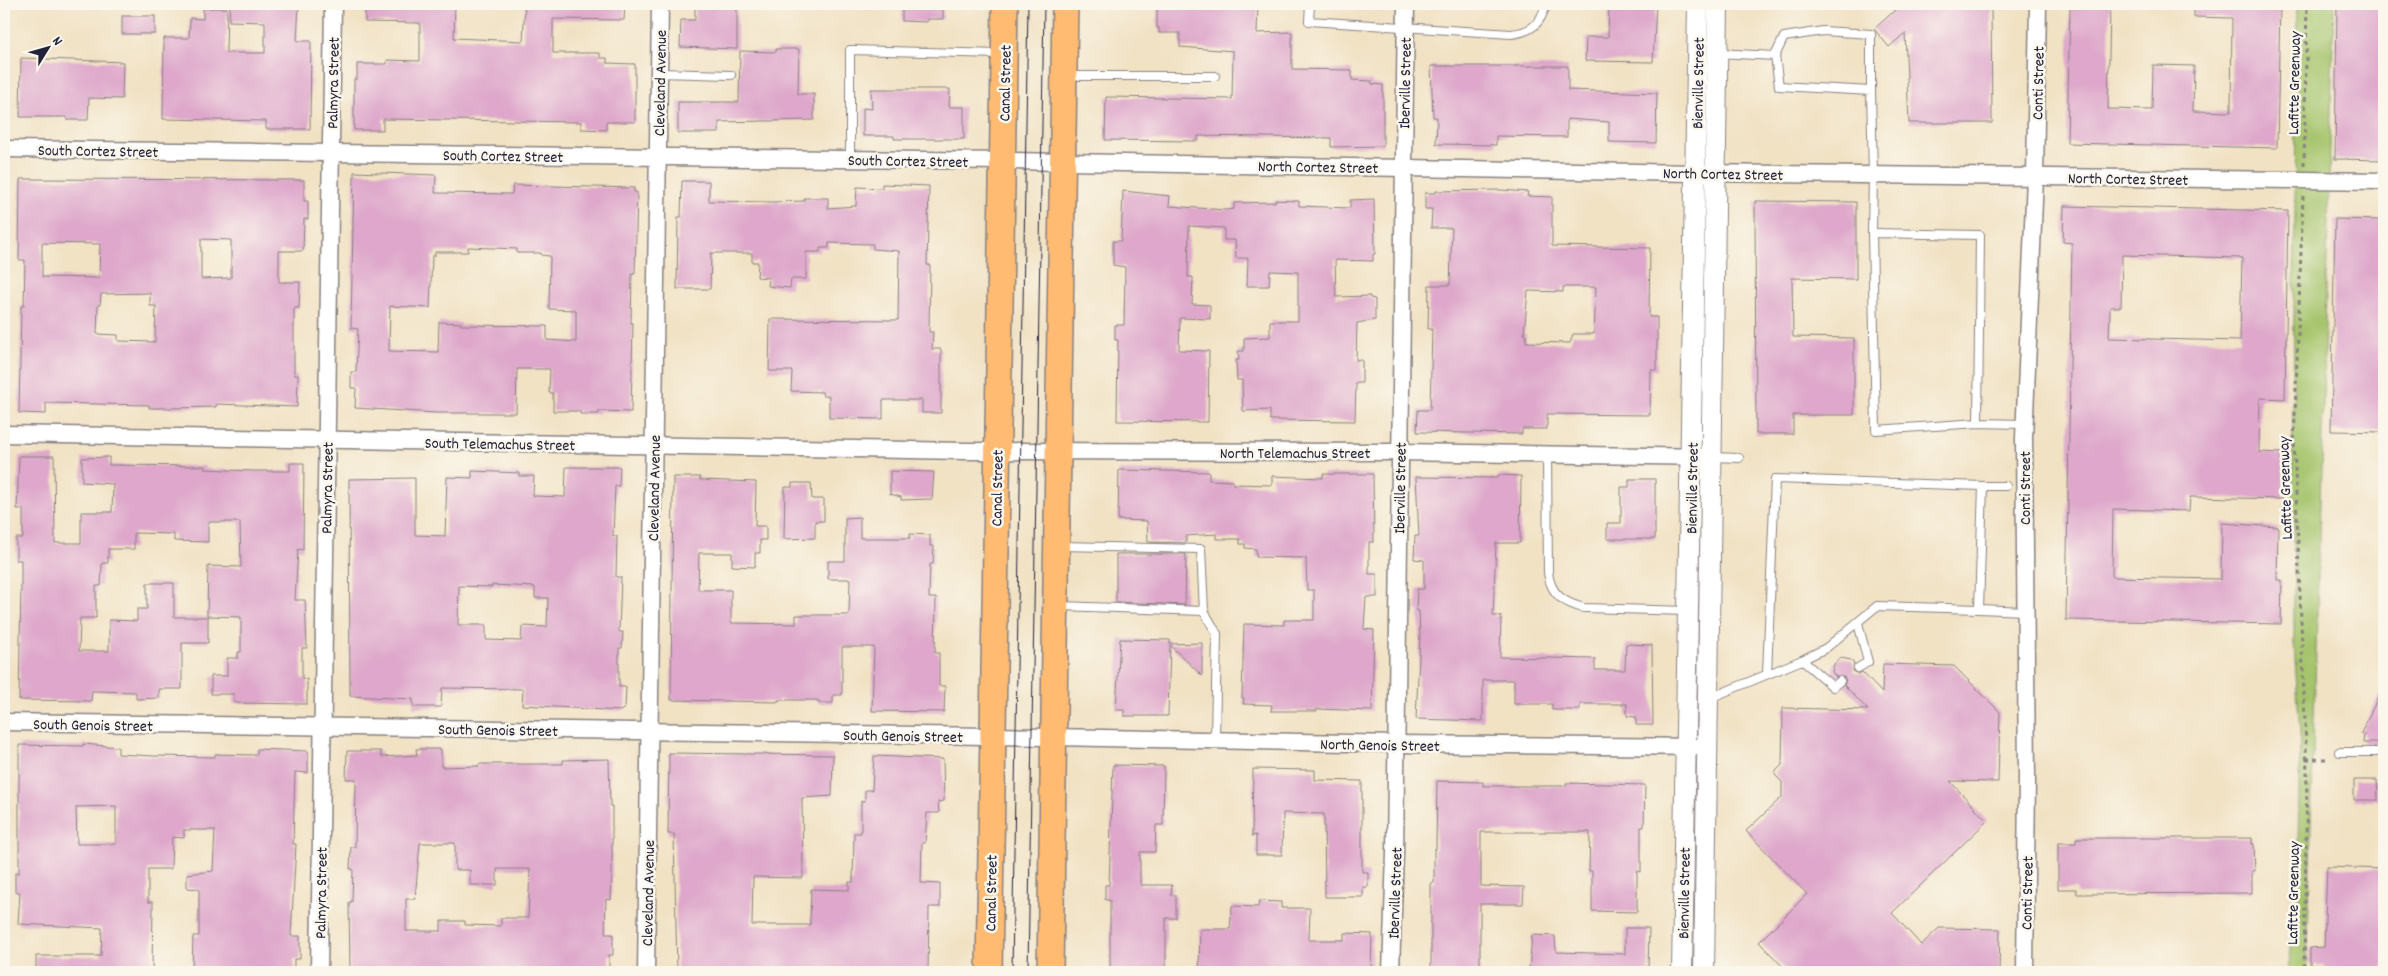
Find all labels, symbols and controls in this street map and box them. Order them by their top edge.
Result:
north arrow [22,22,72,72]
street label: Cleveland Avenue [649,30,674,136]
street label: Lafitte Greenway [2283,30,2308,135]
text: N [47,33,67,50]
street label: Palmyra Street [322,37,347,129]
street label: Iberville Street [1394,37,1419,129]
street label: Bienville Street [1687,37,1712,129]
street label: Canal Street [994,44,1019,122]
street label: Conti Street [2027,46,2052,120]
street label: South Cortez Street [38,140,158,165]
street label: South Cortez Street [443,145,563,170]
street label: South Cortez Street [848,150,968,175]
street label: North Cortez Street [1258,156,1378,181]
street label: North Cortez Street [1663,163,1783,188]
street label: North Cortez Street [2068,168,2188,193]
street label: South Telemachus Street [424,433,576,458]
street label: Cleveland Avenue [643,435,668,541]
street label: Lafitte Greenway [2273,435,2300,540]
street label: Palmyra Street [316,442,341,534]
street label: Iberville Street [1389,442,1414,534]
street label: Bienville Street [1681,442,1706,534]
street label: North Telemachus Street [1220,443,1370,466]
street label: Canal Street [986,449,1011,527]
street label: Conti Street [2015,451,2038,525]
street label: South Genois Street [33,714,153,739]
street label: South Genois Street [438,719,558,744]
street label: South Genois Street [843,725,963,750]
street label: North Genois Street [1320,734,1440,759]
street label: Cleveland Avenue [637,840,662,946]
street label: Lafitte Greenway [2282,840,2307,945]
street label: Palmyra Street [310,847,335,939]
street label: Iberville Street [1383,847,1410,939]
street label: Bienville Street [1673,847,1698,939]
street label: Canal Street [980,854,1005,932]
street label: Conti Street [2016,856,2041,930]

